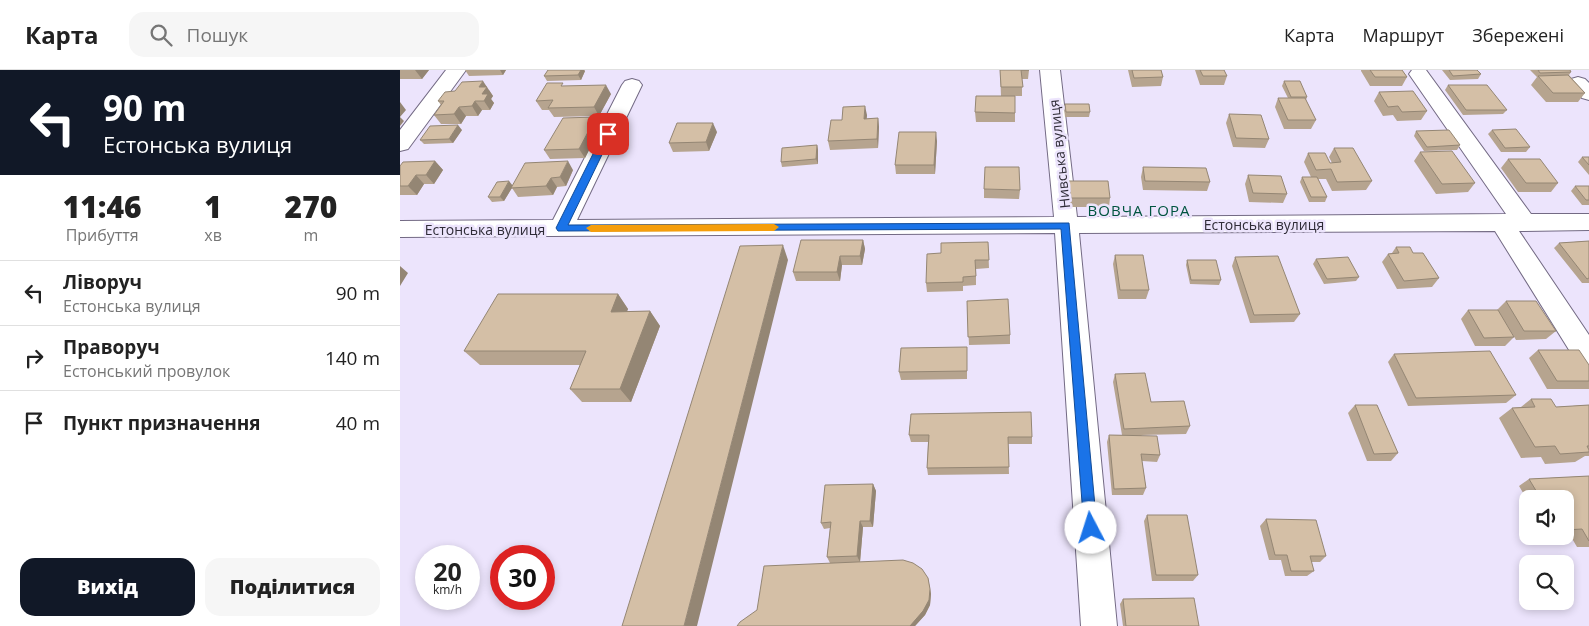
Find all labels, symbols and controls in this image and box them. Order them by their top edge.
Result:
search box [129,12,479,57]
text: Карта [25,18,99,51]
icon: search [147,21,175,49]
text: Пошук [187,22,248,48]
text: Карта [1284,23,1335,47]
text: Маршрут [1363,23,1444,47]
text: Збережені [1472,23,1564,47]
text: 90 m [103,84,186,131]
icon: left [20,90,85,155]
street label: Нивська вулиця [1044,99,1074,209]
pin [587,113,629,155]
icon: arrive [594,120,622,148]
text: Естонська вулиця [103,129,292,159]
text: 11:46 [63,186,142,227]
text: 1 [204,186,222,227]
text: 270 [285,186,337,227]
district label: ВОВЧА ГОРА [1088,200,1190,220]
street label: Естонська вулиця [1204,215,1324,234]
street label: Естонська вулиця [425,220,545,239]
text: Прибуття [66,224,139,246]
text: хв [204,224,222,246]
text: m [304,224,318,246]
text: Ліворуч [63,269,142,295]
icon: left [20,279,48,307]
text: 90 m [336,280,380,306]
text: Естонська вулиця [63,295,201,317]
text: Праворуч [63,334,160,360]
icon: right [20,344,48,372]
text: 140 m [325,345,380,371]
text: Естонський провулок [63,360,230,382]
icon: arrive [20,409,48,437]
text: Пункт призначення [63,410,261,436]
text: 40 m [336,410,380,436]
map controls [1519,490,1574,610]
button: sound [1519,490,1574,545]
position arrow [1064,501,1116,553]
speed limit sign: 30 [490,545,555,610]
text: 20 [433,554,462,588]
button: search [1519,555,1574,610]
button: Вихід [20,558,195,616]
button: Поділитися [205,558,380,616]
text: km/h [433,581,462,598]

